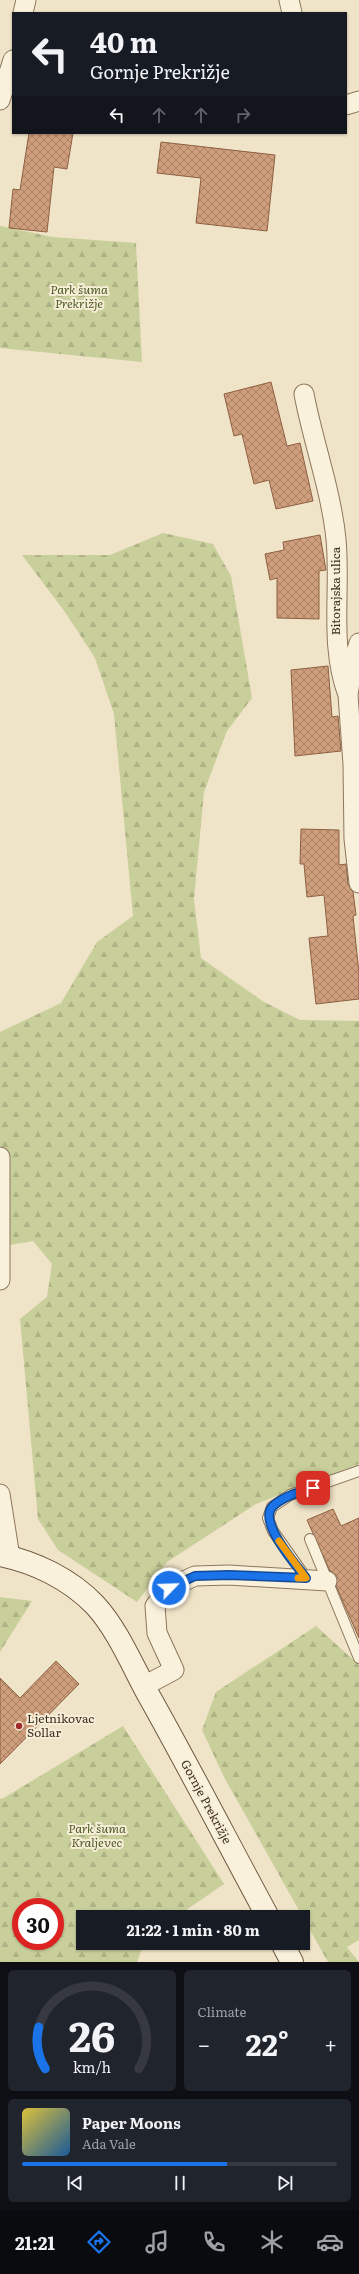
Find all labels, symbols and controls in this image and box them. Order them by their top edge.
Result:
text: 40 m [90,20,158,62]
icon: left [24,28,76,80]
text: Gornje Prekrižje [90,58,230,85]
icon: left [106,104,128,126]
icon: ahead [148,104,170,126]
icon: ahead [190,104,212,126]
icon: right [232,104,254,126]
park label: Park šuma Prekrižje [50,280,108,312]
street label: Bitorajska ulica [326,546,344,635]
pin [296,1471,330,1505]
icon: arrive [302,1477,324,1499]
position arrow [148,1567,190,1609]
place label: Ljetnikovac Sollar [27,1709,94,1741]
marker: Ljetnikovac Sollar [14,1721,24,1731]
street label: Gornje Prekrižje [177,1756,237,1847]
park label: Park šuma Kraljevec [68,1819,126,1851]
speed limit sign: 30 [12,1898,64,1950]
text: 21:22 · 1 min · 80 m [126,1918,260,1941]
text: 26 [68,2002,115,2064]
text: Climate [198,2002,246,2021]
text: 22° [246,2021,289,2065]
text: − [198,2027,210,2060]
text: + [324,2027,337,2060]
text: km/h [73,2055,111,2076]
text: Paper Moons [82,2111,181,2134]
text: Ada Vale [82,2134,136,2153]
icon: previous [64,2172,86,2194]
icon: pause [169,2172,191,2194]
icon: next [274,2172,296,2194]
icon: directions [85,2228,113,2256]
icon: music [143,2228,171,2256]
icon: phone [200,2228,228,2256]
icon: climate [258,2228,286,2256]
icon: car [316,2228,344,2256]
text: 21:21 [15,2229,55,2256]

